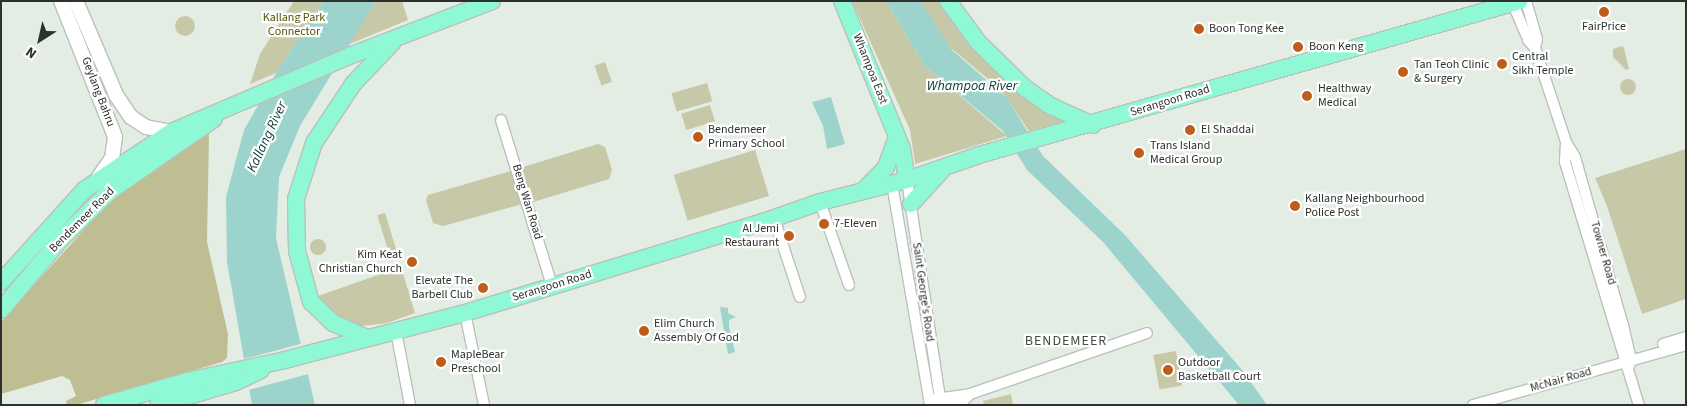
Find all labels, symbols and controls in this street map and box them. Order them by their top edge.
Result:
marker: FairPrice [1598,6,1610,18]
park label: Kallang Park Connector [263,11,325,39]
north arrow [15,15,65,65]
place label: FairPrice [1582,20,1626,34]
place label: Boon Tong Kee [1209,22,1284,36]
marker: Boon Tong Kee [1193,23,1205,35]
street label: Whampoa East [849,32,891,106]
marker: Boon Keng [1291,40,1305,54]
place label: Boon Keng [1309,40,1363,54]
text: N [22,41,41,63]
place label: Central Sikh Temple [1512,50,1573,78]
street label: Geylang Bahru [78,55,118,129]
place label: Tan Teoh Clinic & Surgery [1414,58,1489,86]
marker: Central Sikh Temple [1496,58,1508,70]
marker: Tan Teoh Clinic & Surgery [1396,65,1410,79]
water label: Whampoa River [927,78,1017,94]
street label: Serangoon Road [1128,82,1212,120]
place label: Healthway Medical [1318,82,1371,110]
marker: Healthway Medical [1300,89,1314,103]
water label: Kallang River [243,99,291,175]
place label: Bendemeer Primary School [708,123,785,151]
marker: El Shaddai [1183,123,1197,137]
place label: El Shaddai [1201,123,1254,137]
marker: Bendemeer Primary School [692,131,704,143]
place label: Trans Island Medical Group [1150,139,1222,167]
marker: Trans Island Medical Group [1132,146,1146,160]
street label: Beng Wan Road [509,163,545,241]
street label: Bendemeer Road [46,184,118,256]
place label: Kallang Neighbourhood Police Post [1305,192,1424,220]
marker: Kallang Neighbourhood Police Post [1289,200,1301,212]
place label: 7-Eleven [834,217,877,231]
marker: 7-Eleven [818,218,830,230]
street label: Towner Road [1587,220,1619,286]
place label: Al Jemi Restaurant [725,222,779,250]
marker: Al Jemi Restaurant [783,230,795,242]
street label: Saint George's Road [909,241,937,343]
place label: Kim Keat Christian Church [319,248,402,276]
marker: Kim Keat Christian Church [406,256,418,268]
street label: Serangoon Road [510,267,594,305]
place label: Elevate The Barbell Club [412,274,473,302]
marker: Elevate The Barbell Club [477,282,489,294]
place label: Elim Church Assembly Of God [654,317,739,345]
marker: Elim Church Assembly Of God [638,325,650,337]
district label: BENDEMEER [1024,333,1108,349]
place label: MapleBear Preschool [451,348,504,376]
marker: MapleBear Preschool [435,356,447,368]
place label: Outdoor Basketball Court [1178,356,1261,384]
marker: Outdoor Basketball Court [1162,364,1174,376]
street label: McNair Road [1529,364,1593,396]

